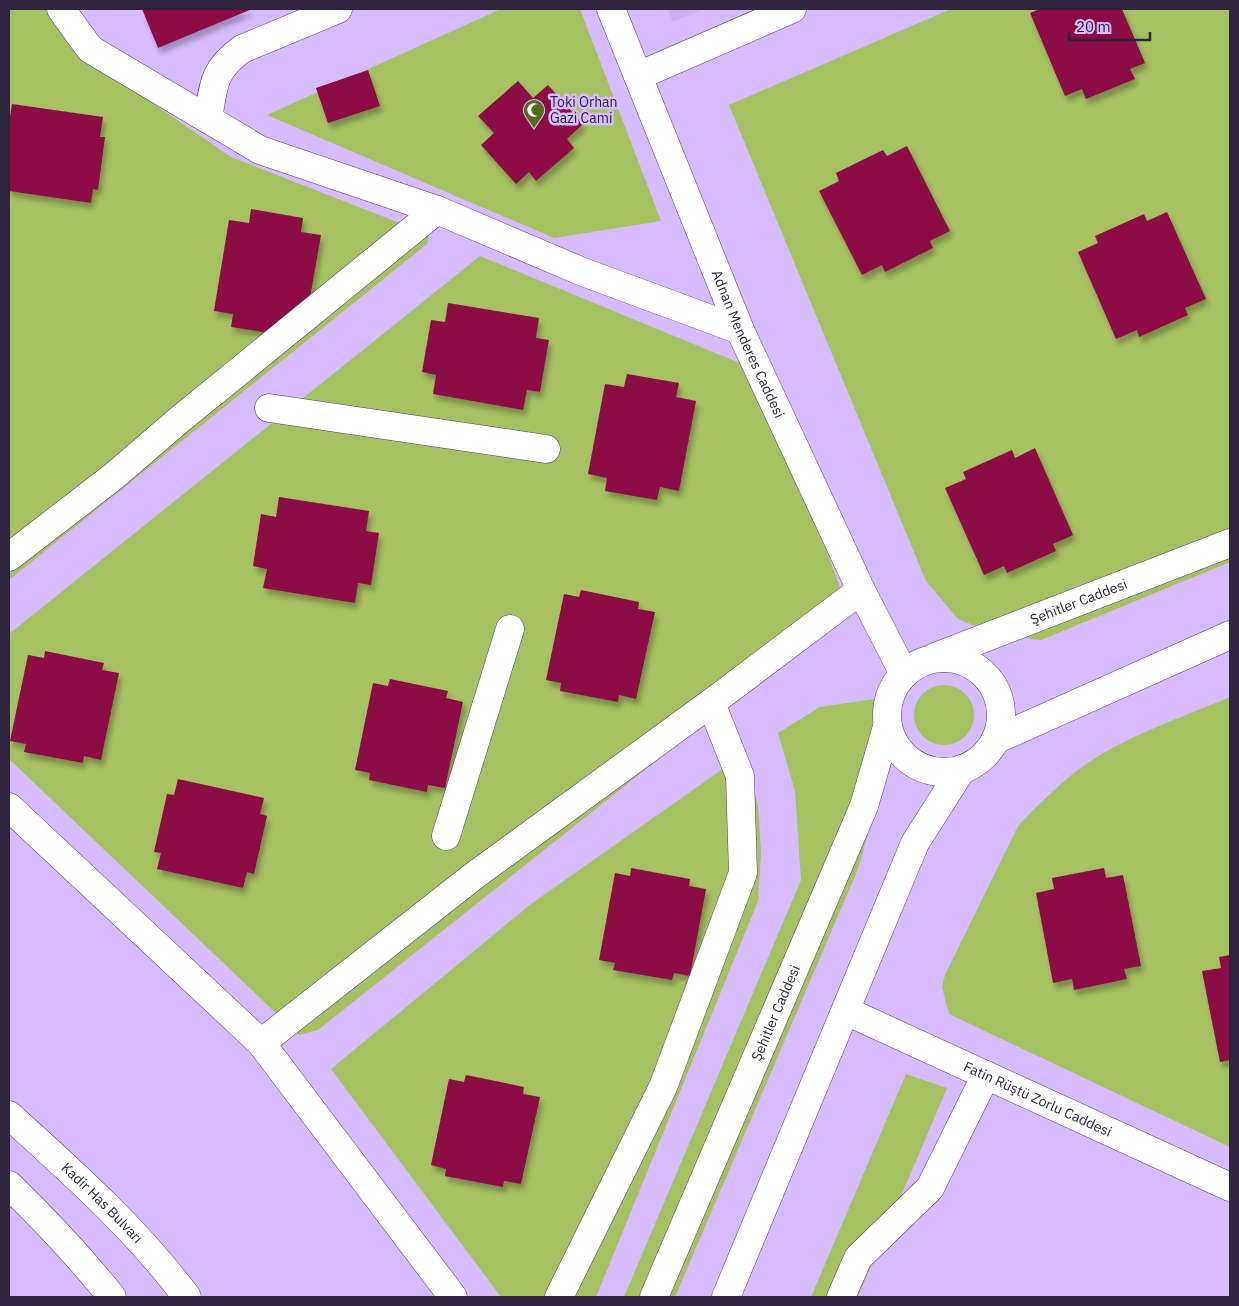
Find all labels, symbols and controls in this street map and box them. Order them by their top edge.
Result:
scale bar [1069,10,1150,42]
text: 20 m [1076,17,1111,36]
place label: Toki Orhan Gazi Cami [550,93,618,127]
mosque icon: Toki Orhan Gazi Cami [522,98,546,129]
street label: Adnan Menderes Caddesi [708,267,789,421]
street label: Şehitler Caddesi [1028,575,1130,628]
street label: Şehitler Caddesi [747,962,804,1064]
street label: Fatin Rüştü Zorlu Caddesi [961,1057,1115,1141]
street label: Kadir Has Bulvarı [58,1158,147,1247]

